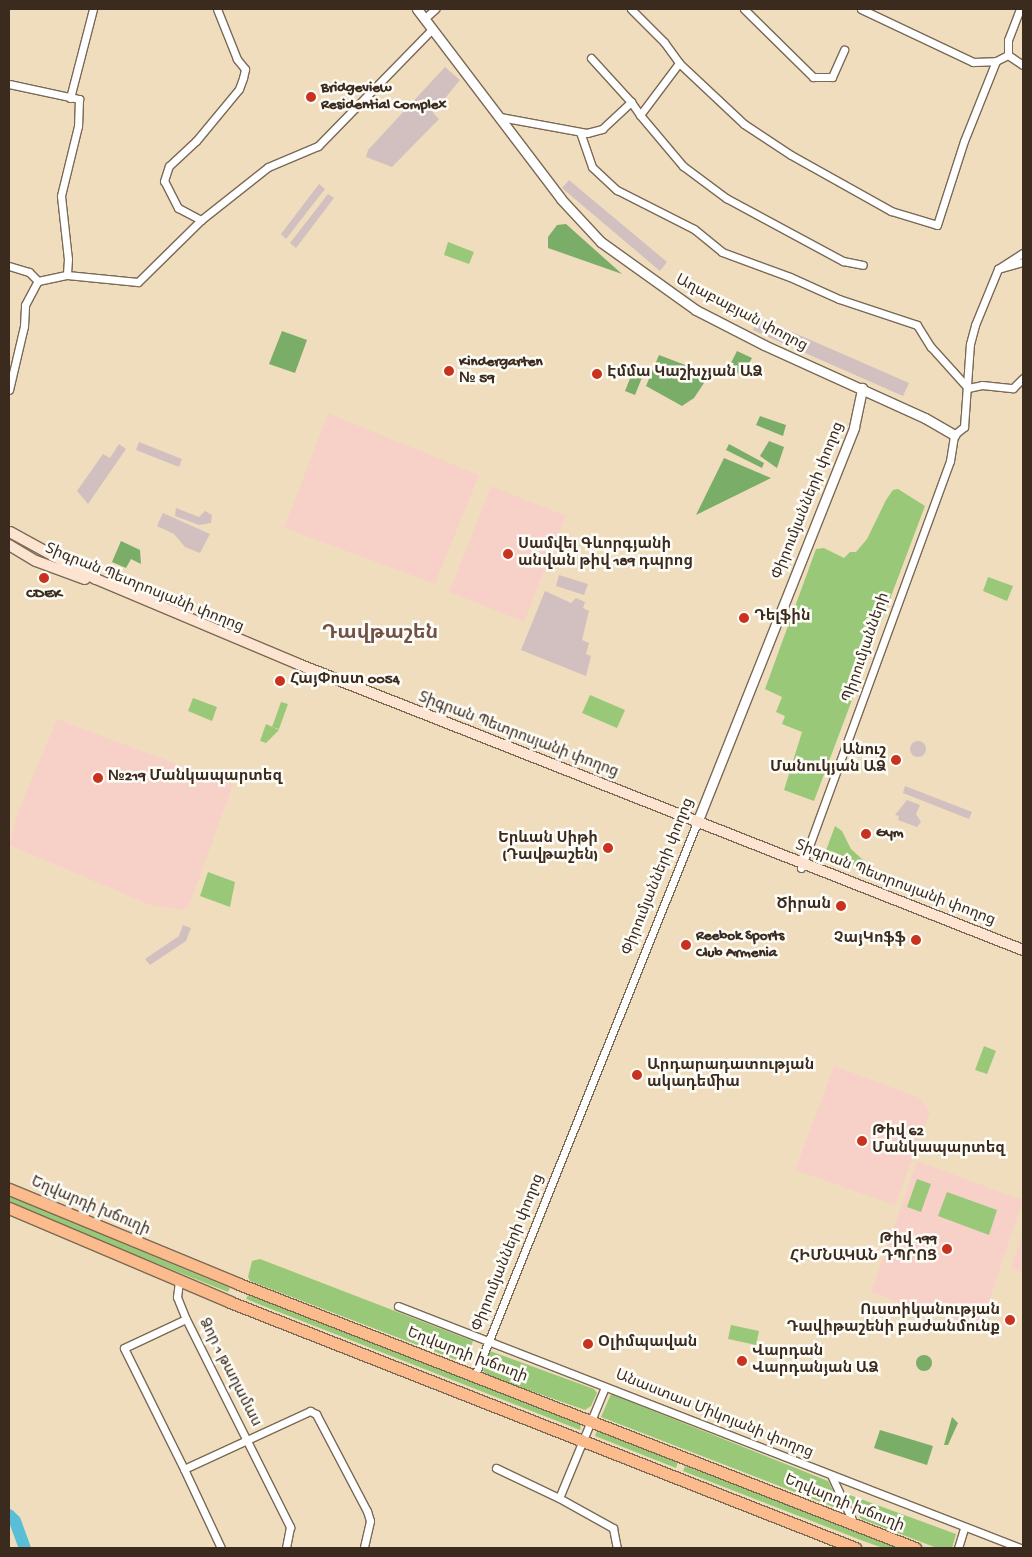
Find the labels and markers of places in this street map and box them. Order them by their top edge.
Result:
place label: Bridgeview Residential Complex [321,79,446,114]
marker: Bridgeview Residential Complex [305,91,317,103]
place label: Kindergarten № 59 [459,353,543,388]
marker: Kindergarten № 59 [443,365,455,377]
place label: Էմմա Կաշխչյան ԱՁ [607,365,762,383]
marker: Էմմա Կաշխչյան ԱՁ [591,368,603,380]
place label: Սամվել Գևորգյանի անվան թիվ 189 դպրոց [518,536,693,571]
marker: Սամվել Գևորգյանի անվան թիվ 189 դպրոց [502,548,514,560]
marker: CDEK [38,572,50,584]
place label: CDEK [26,586,62,604]
place label: Դելֆին [754,609,810,627]
marker: Դելֆին [738,612,750,624]
place label: ՀայՓոստ 0054 [290,672,400,690]
marker: ՀայՓոստ 0054 [274,675,286,687]
place label: Անուշ Մանուկյան ԱՁ [770,742,886,777]
marker: Անուշ Մանուկյան ԱՁ [890,754,902,766]
place label: №219 Մանկապարտեզ [108,769,282,787]
marker: №219 Մանկապարտեզ [92,772,104,784]
place label: Gym [876,825,903,843]
marker: Gym [860,828,872,840]
place label: Երևան Սիթի (Դավթաշեն) [498,830,598,865]
marker: Երևան Սիթի (Դավթաշեն) [602,842,614,854]
place label: Ծիրան [777,897,831,915]
marker: Ծիրան [835,900,847,912]
place label: Reebok Sports Club Armenia [696,927,784,962]
place label: ՉայԿոֆֆ [834,931,906,949]
marker: ՉայԿոֆֆ [910,934,922,946]
marker: Reebok Sports Club Armenia [680,939,692,951]
place label: Արդարադատության ակադեմիա [647,1057,814,1092]
marker: Արդարադատության ակադեմիա [631,1069,643,1081]
place label: Թիվ 62 Մանկապարտեզ [872,1123,1005,1158]
marker: Թիվ 62 Մանկապարտեզ [856,1135,868,1147]
place label: Թիվ 199 ՀԻՄՆԱԿԱՆ ԴՊՐՈՑ [790,1231,937,1266]
marker: Թիվ 199 ՀԻՄՆԱԿԱՆ ԴՊՐՈՑ [941,1243,953,1255]
place label: Ուստիկանության Դավիթաշենի բաժանմունք [787,1302,1000,1337]
marker: Ուստիկանության Դավիթաշենի բաժանմունք [1004,1314,1016,1326]
place label: Օլիմպավան [598,1335,697,1353]
marker: Օլիմպավան [582,1338,594,1350]
place label: Վարդան Վարդանյան ԱՁ [752,1343,879,1378]
marker: Վարդան Վարդանյան ԱՁ [736,1355,748,1367]

